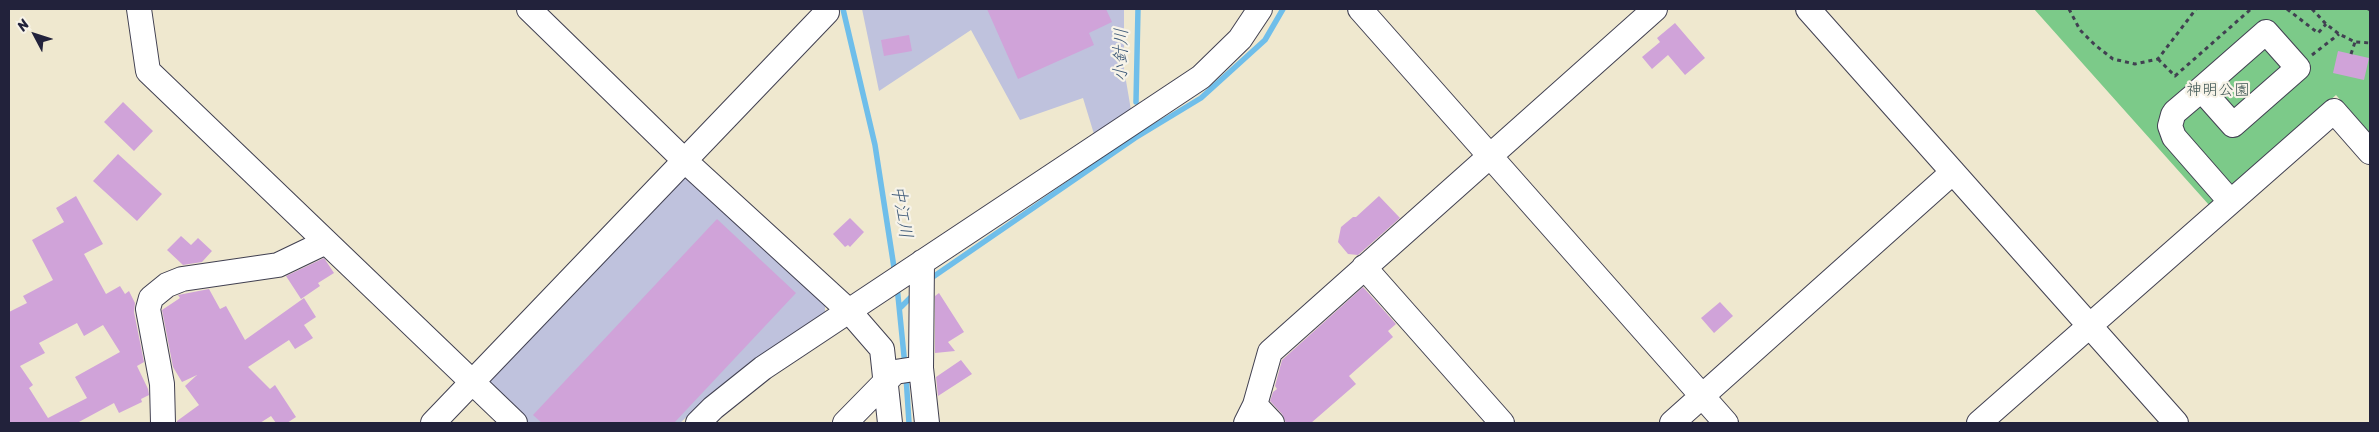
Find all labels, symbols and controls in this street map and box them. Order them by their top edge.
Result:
north arrow [10,10,60,60]
text: N [10,13,36,37]
water label: 小針川 [1111,28,1133,82]
park label: 神明公園 [2186,81,2250,101]
water label: 中江川 [886,184,916,240]

